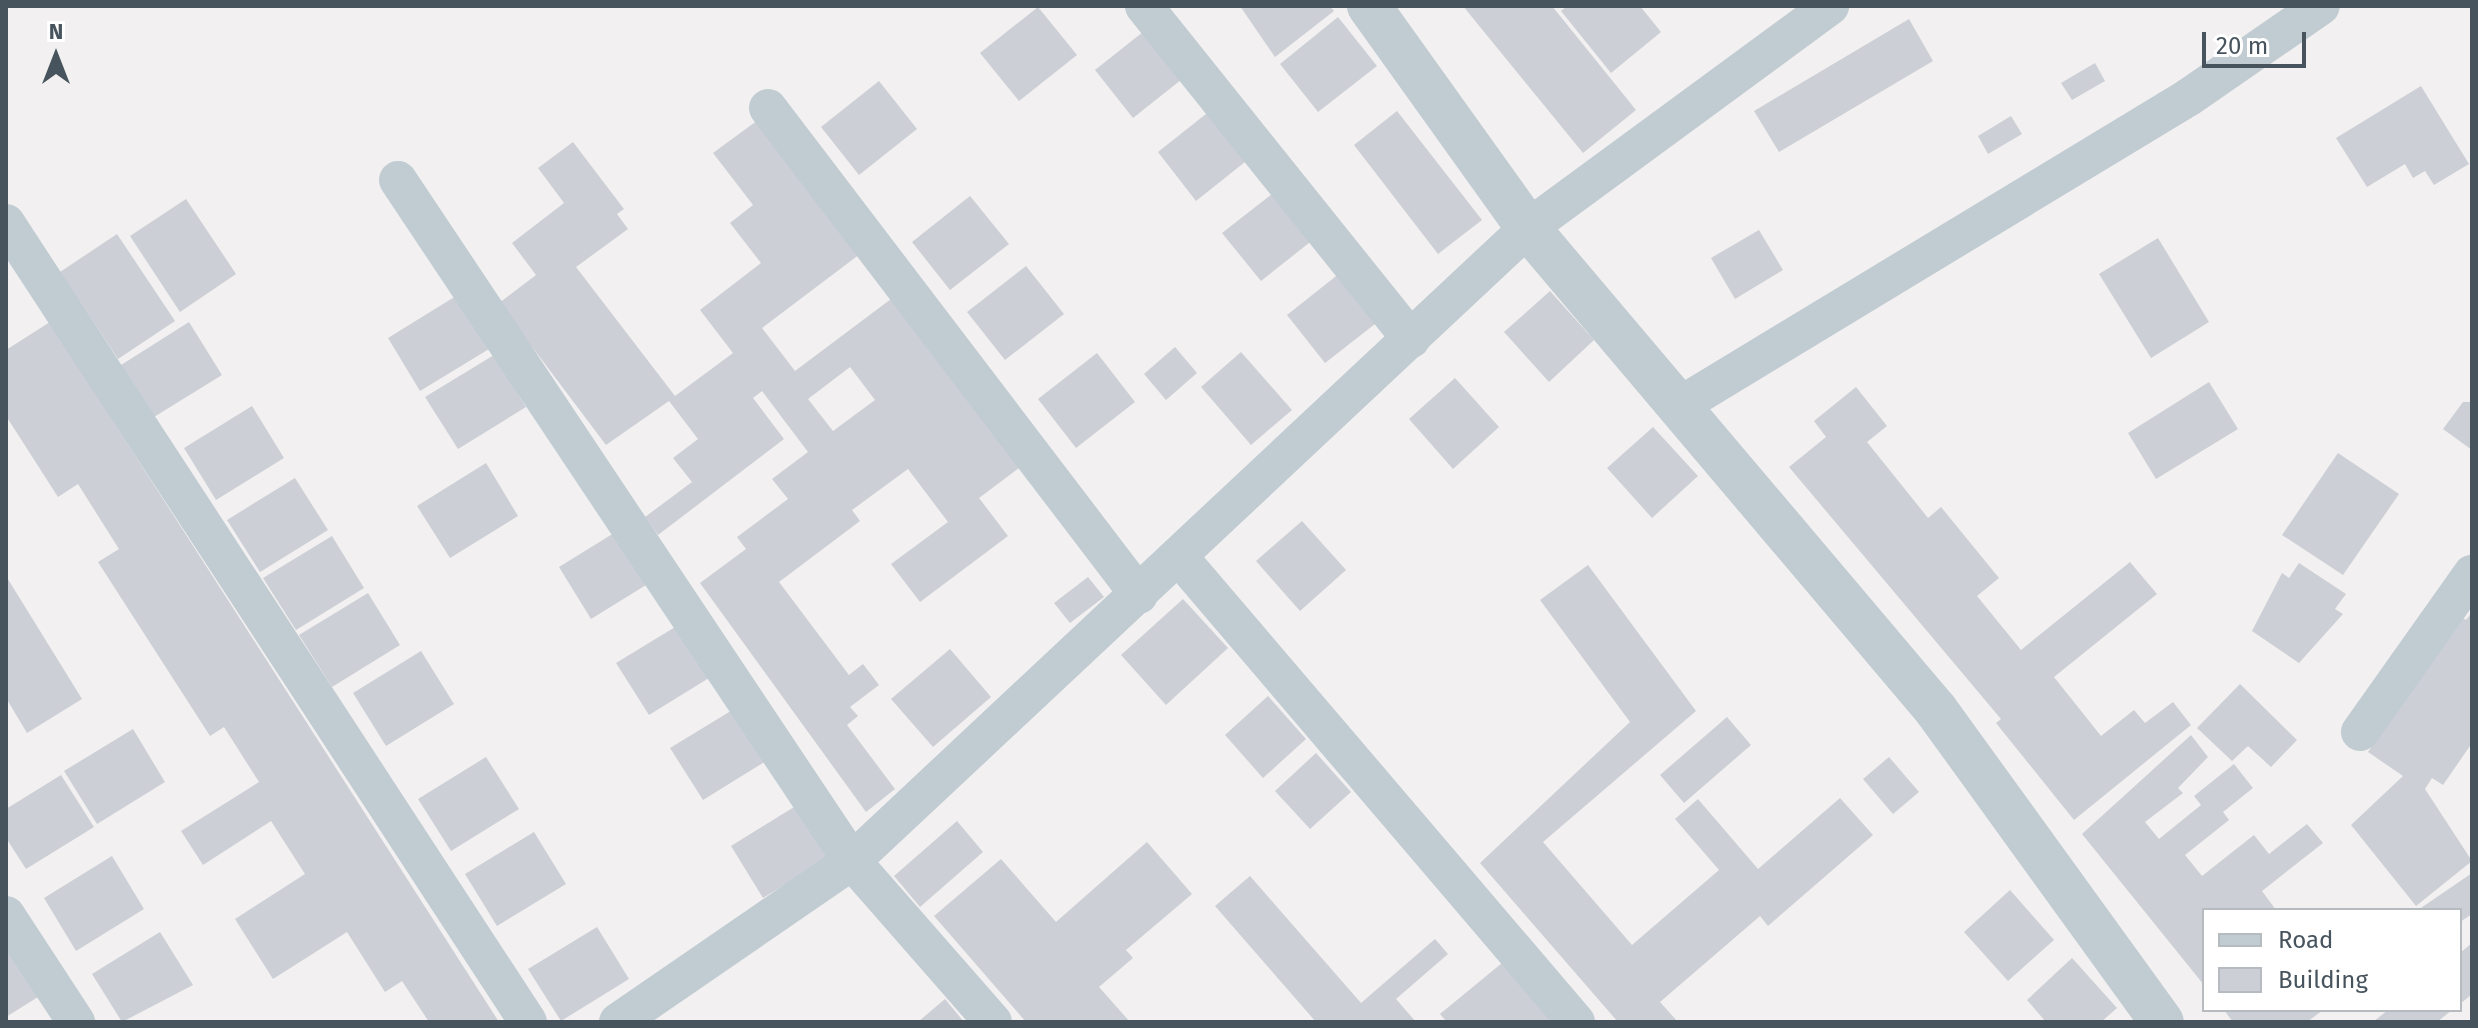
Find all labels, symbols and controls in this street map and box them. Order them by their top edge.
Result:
north arrow [16,16,96,96]
scale bar [2206,16,2310,66]
text: N [49,18,63,45]
text: 20 m [2216,32,2268,60]
legend [2202,908,2462,1012]
text: Road [2278,926,2333,954]
text: Building [2278,966,2368,994]

